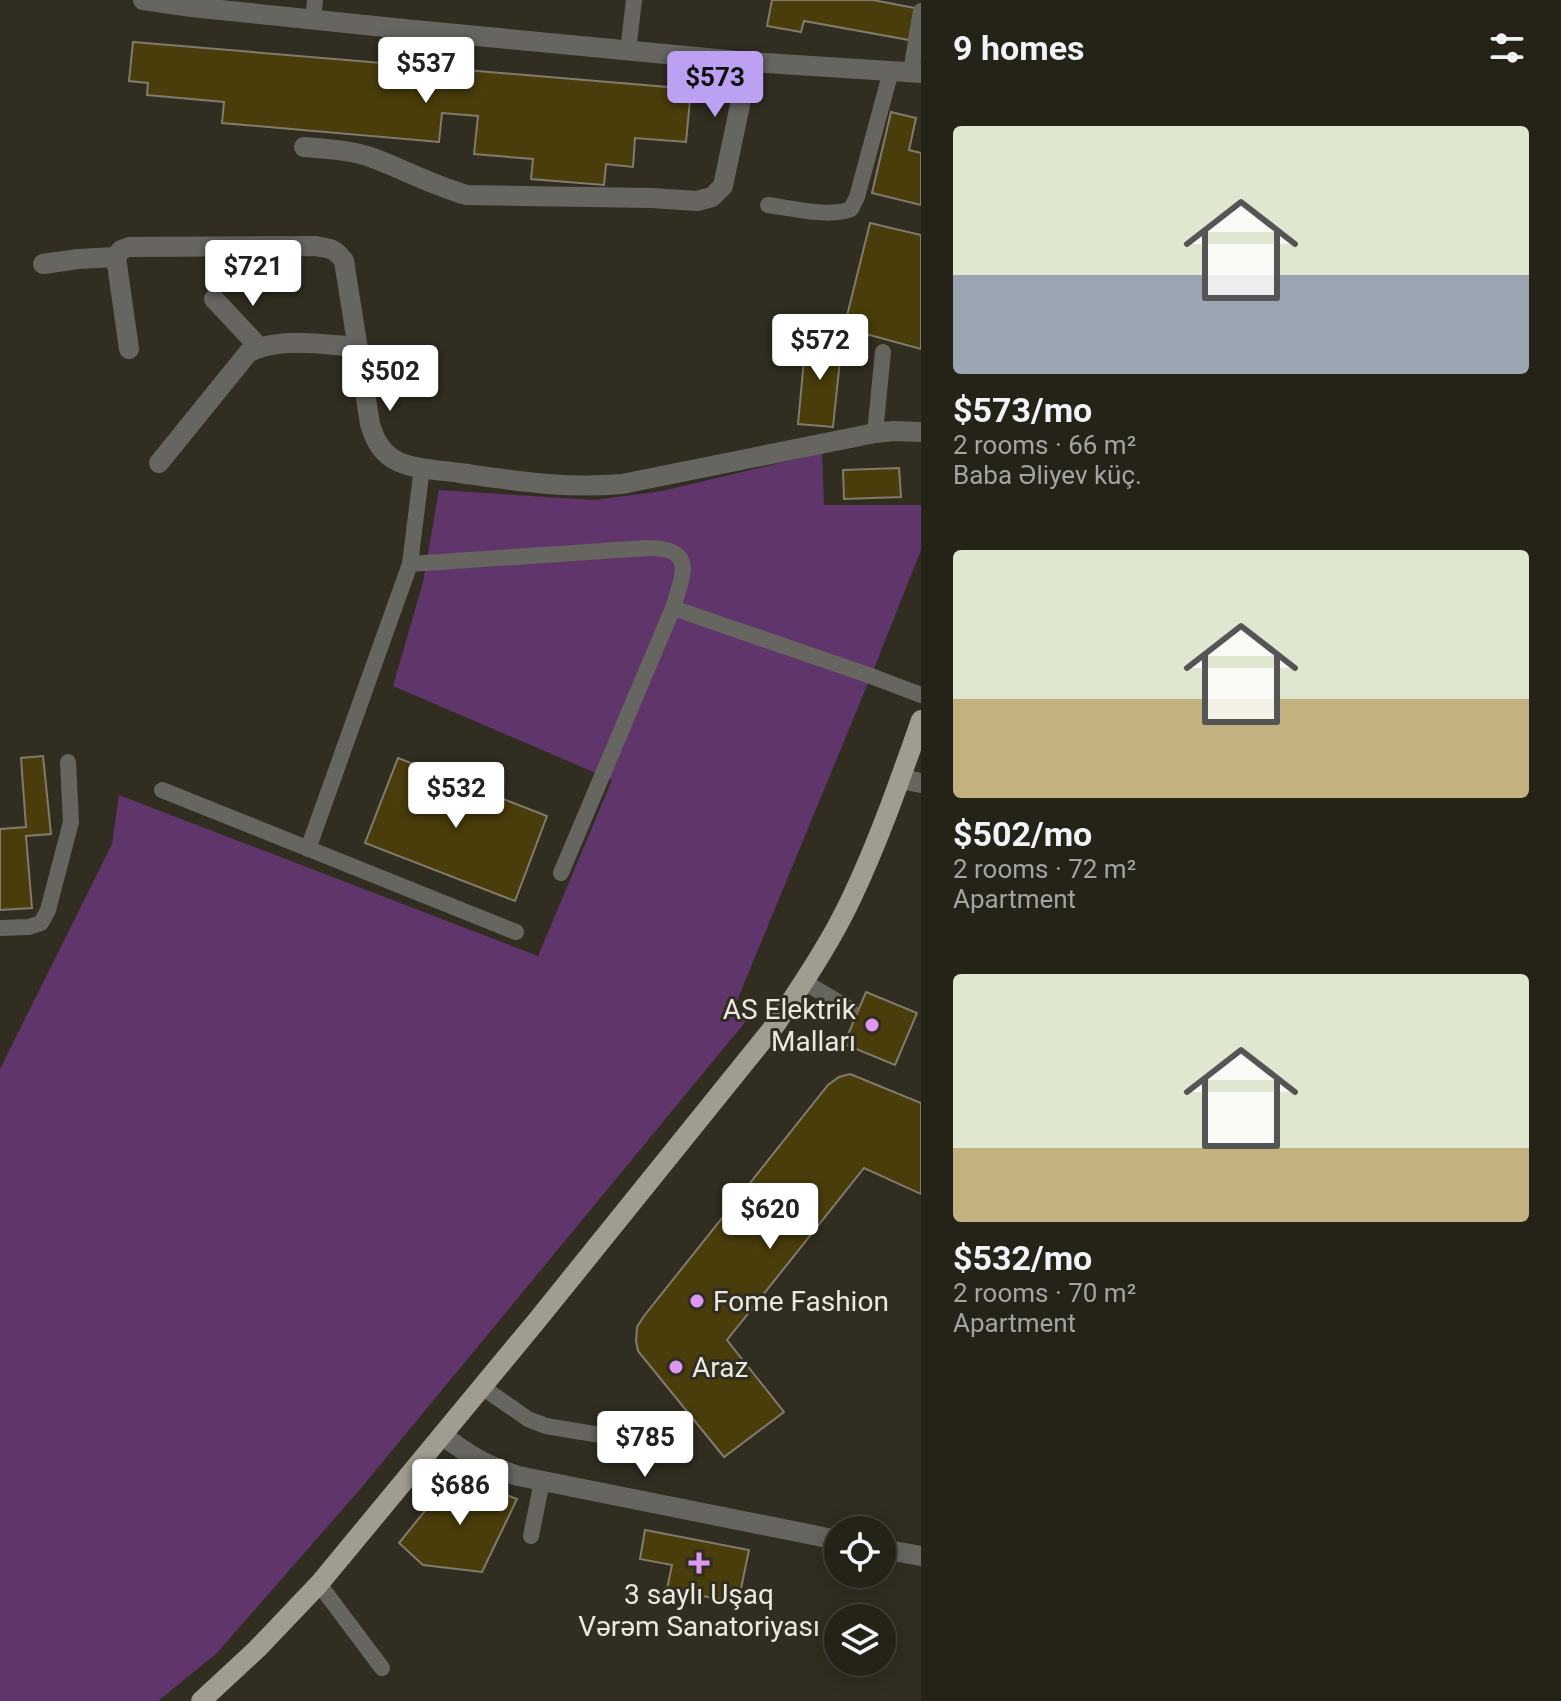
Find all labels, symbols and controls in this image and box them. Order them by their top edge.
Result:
icon: filters [1485,26,1529,70]
text: 9 homes [953,28,1084,68]
pin: $537 [379,37,473,105]
text: $537 [396,48,456,78]
pin: $573 [668,51,762,119]
text: $573 [685,62,745,92]
icon: home [1169,178,1313,322]
pin: $721 [206,240,300,308]
text: $721 [223,251,283,281]
pin: $572 [773,314,867,382]
text: $572 [790,325,850,355]
pin: $502 [343,345,437,413]
text: $502 [360,356,420,386]
text: $573/mo [953,390,1092,430]
text: 2 rooms · 66 m² [953,430,1136,460]
text: Baba Əliyev küç. [953,460,1142,490]
icon: home [1169,602,1313,746]
pin: $532 [409,762,503,830]
text: $532 [426,773,486,803]
text: $502/mo [953,814,1092,854]
text: 2 rooms · 72 m² [953,854,1136,884]
text: Apartment [953,884,1076,914]
place label: AS Elektrik Malları [723,993,857,1058]
marker: AS Elektrik Malları [863,1016,881,1034]
icon: home [1169,1026,1313,1170]
pin: $620 [723,1183,817,1251]
text: $620 [740,1194,800,1224]
text: $532/mo [953,1238,1092,1278]
text: 2 rooms · 70 m² [953,1278,1136,1308]
place label: Fome Fashion [713,1285,889,1318]
marker: Fome Fashion [688,1292,706,1310]
text: Apartment [953,1308,1076,1338]
place label: Araz [692,1351,748,1384]
marker: Araz [667,1358,685,1376]
pin: $785 [598,1411,692,1479]
text: $785 [615,1422,675,1452]
pin: $686 [413,1459,507,1527]
text: $686 [430,1470,490,1500]
map controls [824,1516,896,1676]
button: locate [824,1516,896,1588]
marker: 3 saylı Uşaq Vərəm Sanatoriyası [688,1552,710,1574]
place label: 3 saylı Uşaq Vərəm Sanatoriyası [578,1578,820,1643]
button: layers [824,1604,896,1676]

